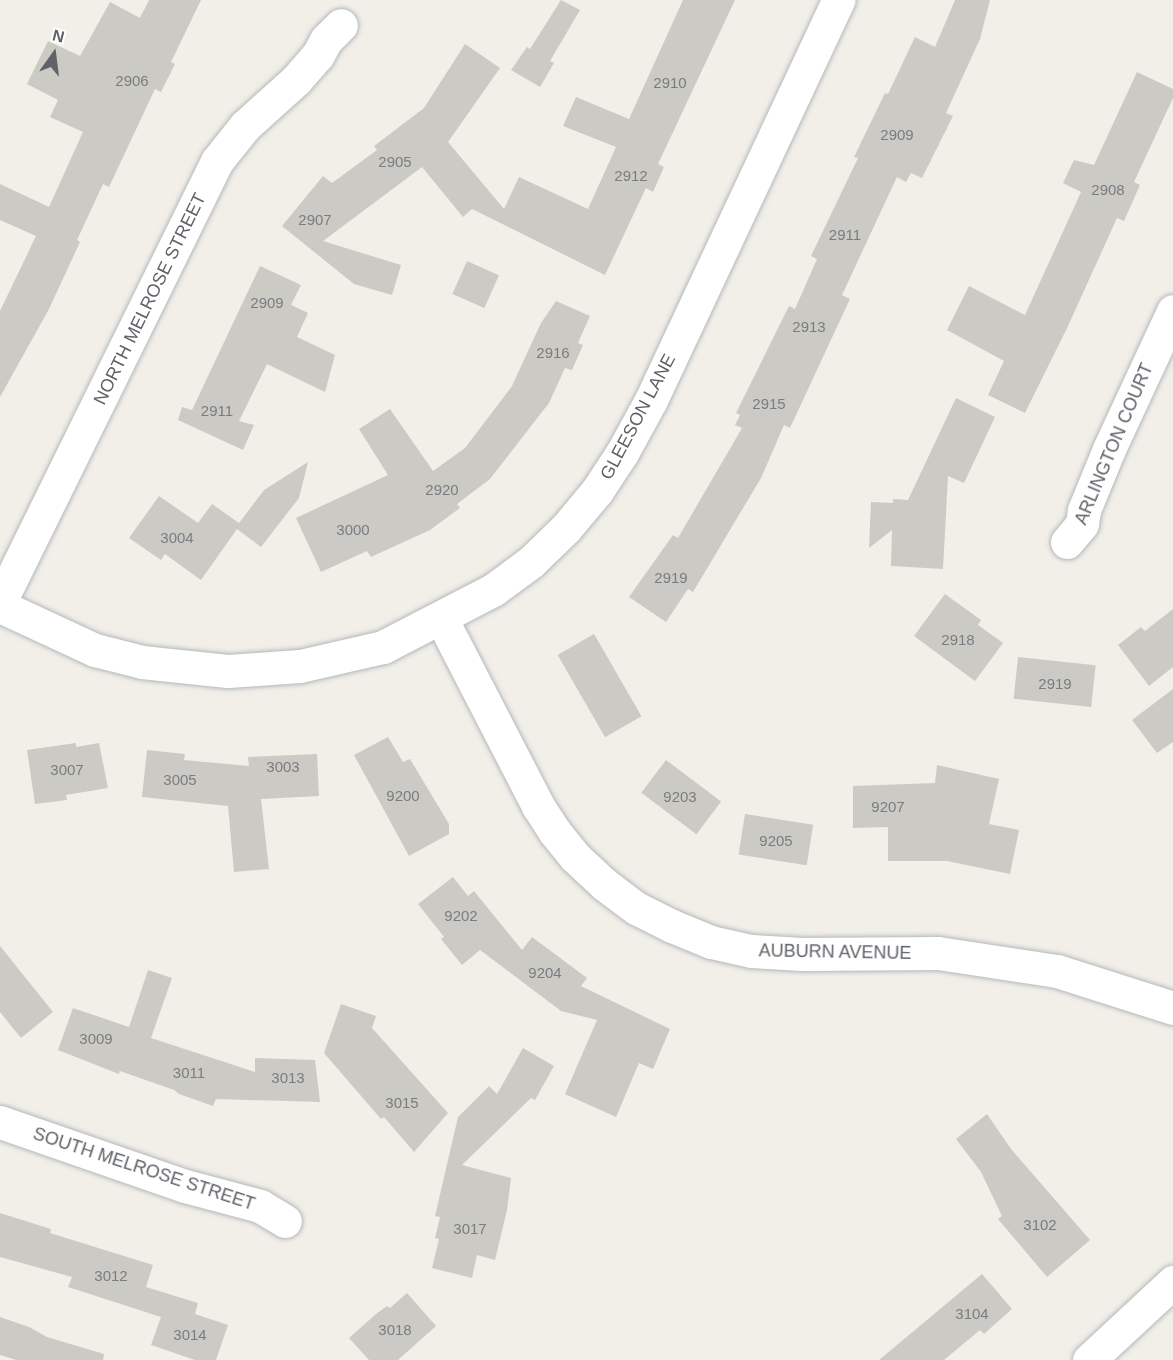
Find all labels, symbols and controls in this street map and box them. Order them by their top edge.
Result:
north arrow [24,24,84,84]
text: N [51,26,66,46]
house number: 2906 [115,72,149,90]
house number: 2910 [653,74,687,92]
house number: 2909 [880,126,914,144]
house number: 2905 [378,153,412,171]
house number: 2912 [614,167,648,185]
house number: 2908 [1091,181,1125,199]
street label: NORTH MELROSE STREET [89,190,211,408]
house number: 2907 [298,211,332,229]
house number: 2911 [829,226,861,244]
house number: 2909 [250,294,284,312]
house number: 2913 [792,318,826,336]
house number: 2916 [536,344,570,362]
street label: GLEESON LANE [596,351,680,483]
street label: ARLINGTON COURT [1070,360,1158,528]
house number: 2915 [752,395,786,413]
house number: 2911 [201,402,233,420]
house number: 2920 [425,481,459,499]
house number: 3000 [336,521,370,539]
house number: 3004 [160,529,194,547]
house number: 2919 [654,569,688,587]
house number: 2918 [941,631,975,649]
house number: 2919 [1038,675,1072,693]
house number: 3003 [266,758,300,776]
house number: 3007 [50,761,84,779]
house number: 3005 [163,771,197,789]
house number: 9200 [386,787,420,805]
house number: 9203 [663,788,697,806]
house number: 9207 [871,798,905,816]
house number: 9205 [759,832,793,850]
house number: 9202 [444,907,478,925]
street label: AUBURN AVENUE [758,940,912,964]
house number: 9204 [528,964,562,982]
house number: 3009 [79,1030,113,1048]
house number: 3011 [173,1064,205,1082]
house number: 3013 [271,1069,305,1087]
house number: 3015 [385,1094,419,1112]
street label: SOUTH MELROSE STREET [30,1123,258,1215]
house number: 3102 [1023,1216,1057,1234]
house number: 3017 [453,1220,487,1238]
house number: 3012 [94,1267,128,1285]
house number: 3104 [955,1305,989,1323]
house number: 3018 [378,1321,412,1339]
house number: 3014 [173,1326,207,1344]

